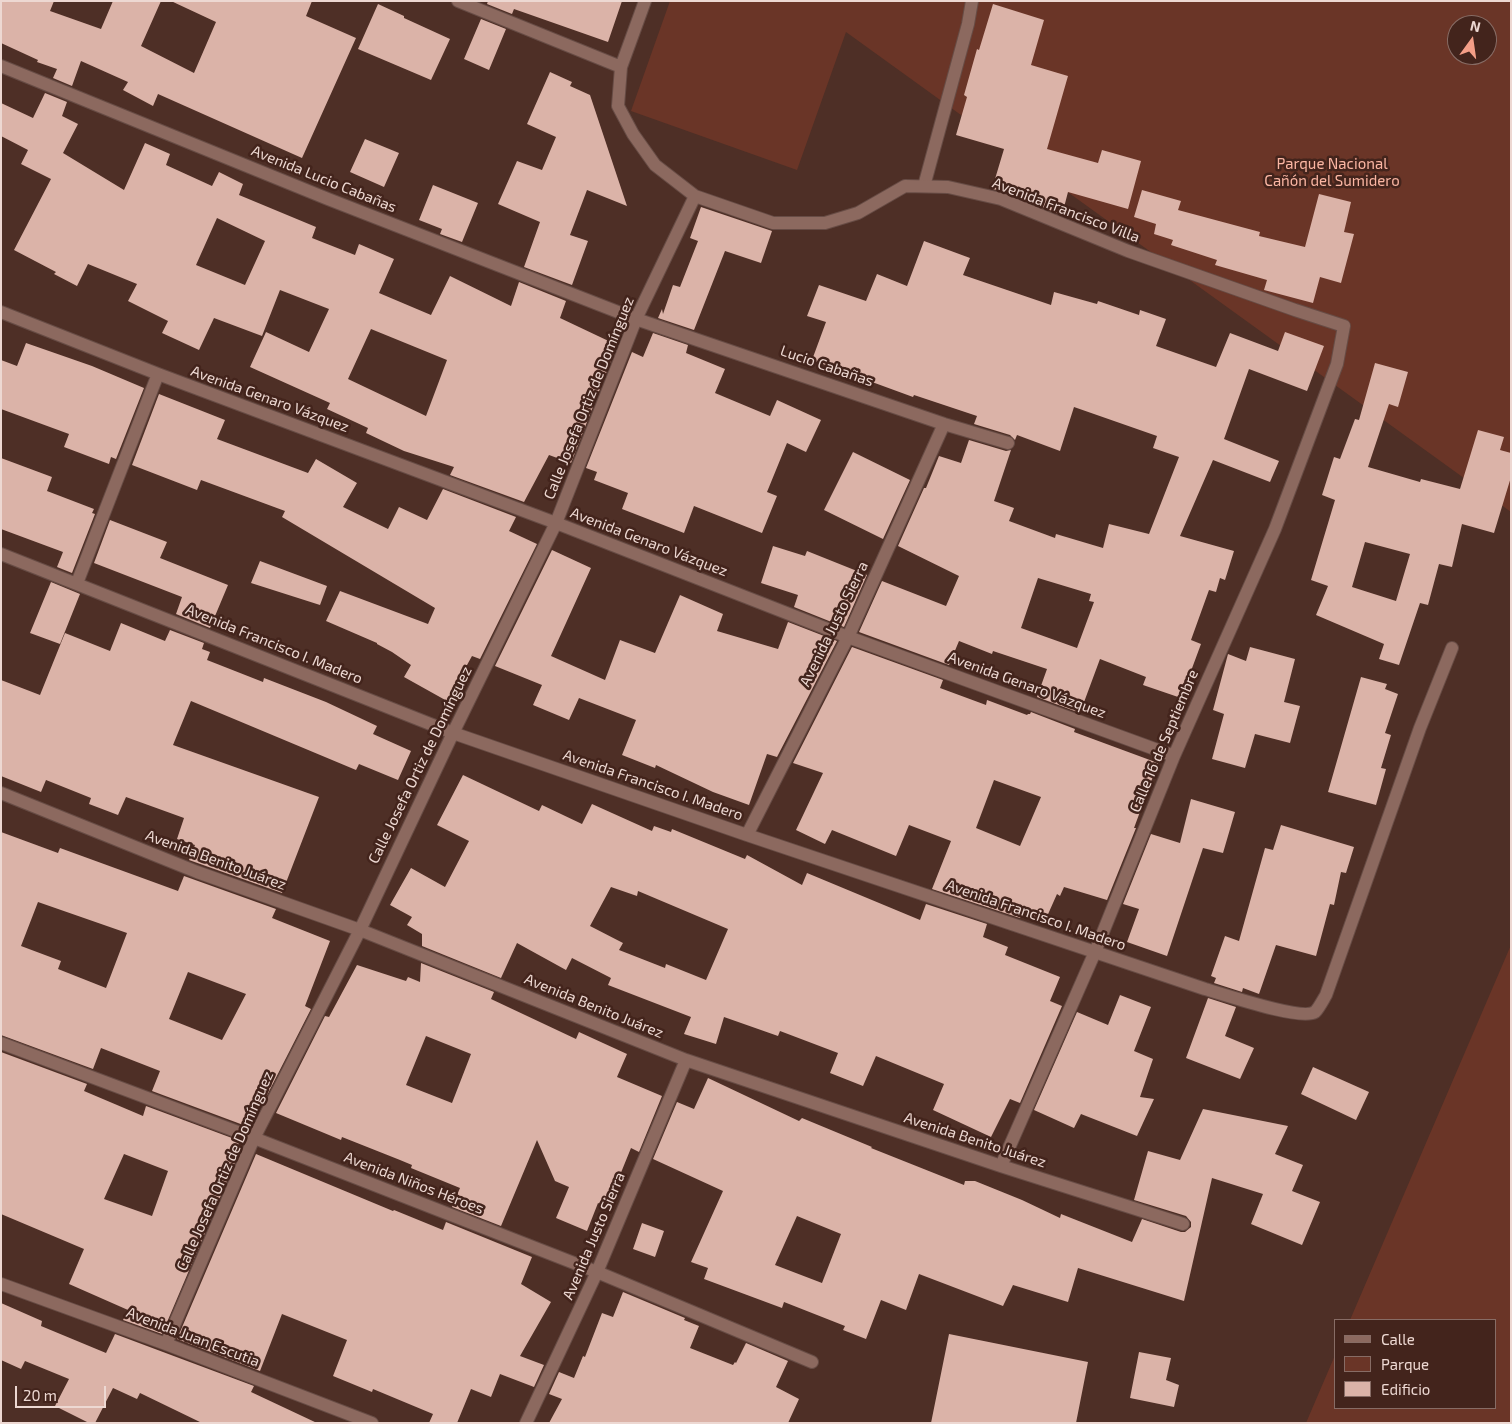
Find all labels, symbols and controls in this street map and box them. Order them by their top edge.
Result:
north arrow [1447,15,1497,65]
text: N [1469,16,1482,35]
street label: Avenida Lucio Cabañas [249,142,399,216]
park label: Parque Nacional Cañón del Sumidero [1264,155,1400,190]
street label: Avenida Francisco Villa [990,174,1142,246]
street label: Calle Josefa Ortiz de Domínguez [540,294,638,502]
street label: Lucio Cabañas [778,342,876,390]
street label: Avenida Genaro Vázquez [188,362,352,436]
street label: Avenida Genaro Vázquez [568,504,730,580]
street label: Avenida Justo Sierra [796,559,872,689]
street label: Avenida Francisco I. Madero [183,600,365,688]
street label: Avenida Genaro Vázquez [945,648,1109,722]
street label: Calle Josefa Ortiz de Domínguez [364,664,476,866]
street label: Calle 16 de Septiembre [1126,667,1202,815]
street label: Avenida Francisco I. Madero [561,746,745,824]
street label: Avenida Benito Juárez [143,826,289,894]
street label: Avenida Francisco I. Madero [944,876,1128,954]
street label: Avenida Benito Juárez [522,970,666,1042]
street label: Calle Josefa Ortiz de Domínguez [173,1068,277,1274]
street label: Avenida Benito Juárez [902,1109,1048,1171]
street label: Avenida Niños Héroes [342,1148,486,1218]
street label: Avenida Justo Sierra [559,1169,629,1303]
street label: Avenida Juan Escutia [124,1303,262,1371]
legend [1334,1319,1497,1409]
text: Calle [1381,1330,1415,1348]
text: Parque [1381,1355,1429,1373]
scale bar [18,1376,109,1408]
text: Edificio [1381,1380,1430,1398]
text: 20 m [23,1386,57,1404]

